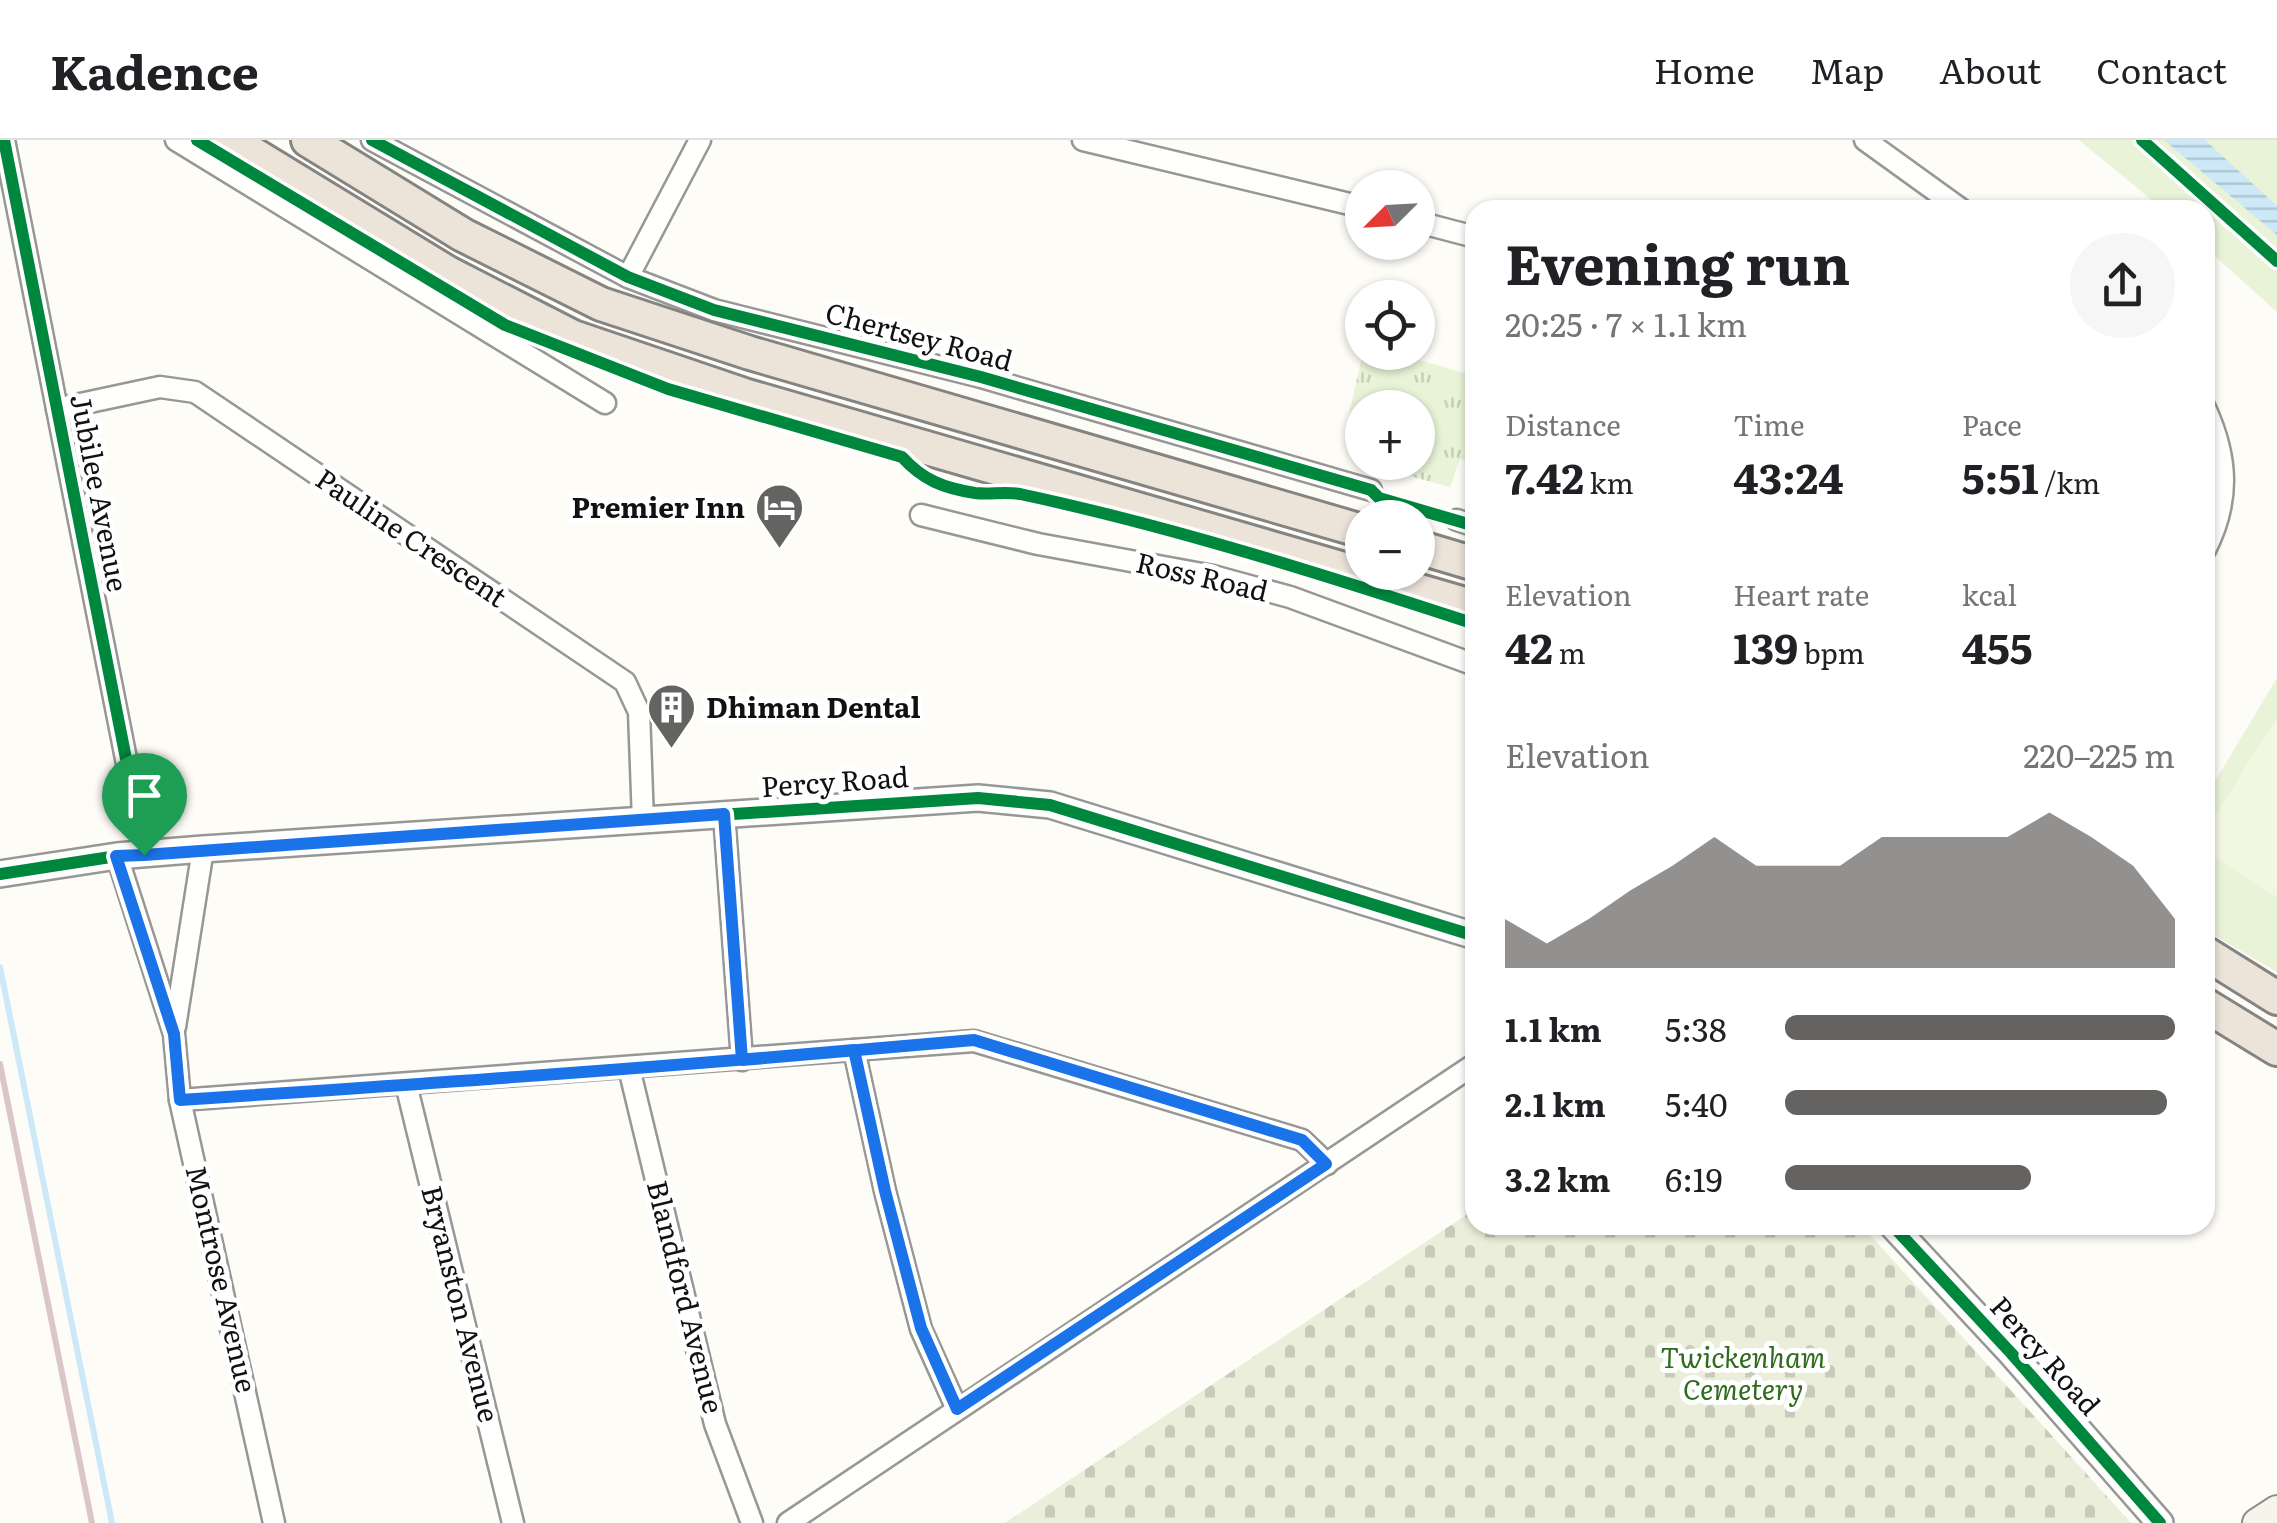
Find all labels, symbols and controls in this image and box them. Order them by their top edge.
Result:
text: Kadence [50,34,259,105]
text: Home [1654,43,1755,95]
text: Map [1810,43,1884,95]
text: About [1939,43,2041,95]
text: Contact [2096,43,2227,95]
north arrow [1345,170,1435,260]
map controls [1345,170,1435,590]
text: Evening run [1505,220,1850,302]
button: share [2070,233,2175,338]
button: locate [1345,280,1435,370]
street label: Chertsey Road [821,290,1018,380]
text: 20:25 · 7 × 1.1 km [1505,299,1747,347]
street label: Jubilee Avenue [61,390,141,595]
button: + [1345,390,1435,480]
text: Distance [1505,403,1621,445]
text: Time [1733,403,1805,445]
text: Pace [1962,403,2022,445]
text: 7.42 [1505,445,1584,507]
text: 43:24 [1733,445,1844,507]
text: 5:51 [1962,445,2039,507]
street label: Pauline Crescent [308,457,517,616]
text: km [1584,461,1634,503]
text: /km [2039,461,2100,503]
hotel icon: Premier Inn [754,482,806,550]
place label: Premier Inn [572,485,745,527]
button: − [1345,500,1435,590]
street label: Ross Road [1132,539,1273,611]
text: Elevation [1505,573,1632,615]
text: Heart rate [1733,573,1869,615]
text: kcal [1962,573,2017,615]
text: 42 [1505,615,1553,677]
text: 139 [1733,615,1798,677]
text: 455 [1962,615,2033,677]
text: m [1553,631,1586,673]
text: bpm [1798,631,1865,673]
building icon: Dhiman Dental [645,682,697,750]
place label: Dhiman Dental [706,685,921,727]
text: Elevation [1505,730,1650,778]
text: 220–225 m [2023,730,2175,778]
pin [102,753,187,856]
street label: Percy Road [760,754,910,806]
icon: arrive [117,768,172,823]
text: 1.1 km [1505,1004,1602,1052]
text: 5:38 [1665,1004,1727,1052]
text: 2.1 km [1505,1079,1606,1127]
text: 5:40 [1665,1079,1727,1127]
text: 3.2 km [1505,1154,1610,1202]
text: 6:19 [1665,1154,1723,1202]
street label: Montrose Avenue [176,1161,270,1396]
street label: Blandford Avenue [638,1176,736,1417]
street label: Bryanston Avenue [412,1181,512,1426]
street label: Percy Road [1981,1286,2112,1424]
park label: Twickenham Cemetery [1661,1335,1826,1409]

